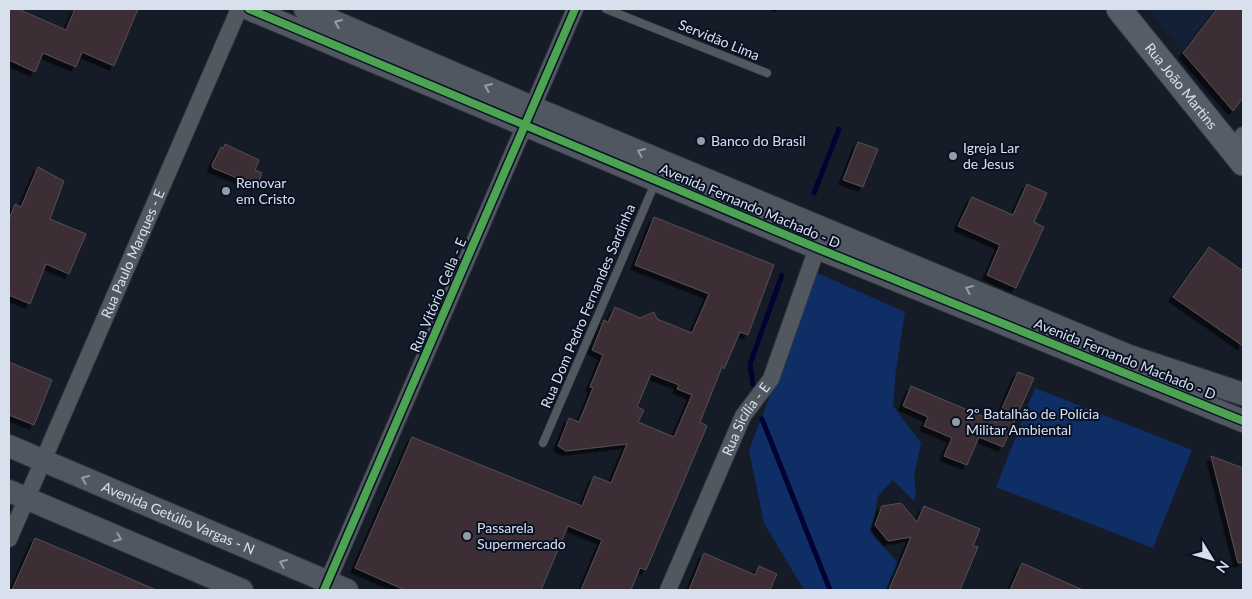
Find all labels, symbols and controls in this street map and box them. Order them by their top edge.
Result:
street label: Servidão Lima [676,16,762,64]
one-way arrow [334,19,343,30]
street label: Rua João Martins [1142,39,1221,132]
one-way arrow [484,83,493,94]
place label: Banco do Brasil [711,132,806,149]
marker: Banco do Brasil [695,135,707,147]
place label: Igreja Lar de Jesus [963,139,1019,172]
one-way arrow [638,148,646,158]
marker: Igreja Lar de Jesus [947,150,959,162]
street label: Avenida Fernando Machado - D [657,160,843,251]
place label: Renovar em Cristo [236,174,295,207]
marker: Renovar em Cristo [220,185,232,197]
street label: Rua Paulo Marques - E [97,186,168,321]
street label: Rua Dom Pedro Fernandes Sardinha [537,201,638,411]
street label: Rua Vitório Cella - E [406,235,469,355]
one-way arrow [965,285,974,295]
street label: Avenida Fernando Machado - D [1032,314,1219,403]
street label: Rua Sicília - E [718,379,773,458]
place label: 2º Batalhão de Polícia Militar Ambiental [966,405,1099,438]
marker: 2º Batalhão de Polícia Militar Ambiental [950,416,962,428]
one-way arrow [81,474,90,485]
street label: Avenida Getúlio Vargas - N [99,478,258,558]
place label: Passarela Supermercado [477,519,566,552]
marker: Passarela Supermercado [461,530,473,542]
one-way arrow [113,531,122,542]
north arrow [1187,534,1237,584]
one-way arrow [279,558,288,569]
text: N [1213,558,1233,577]

